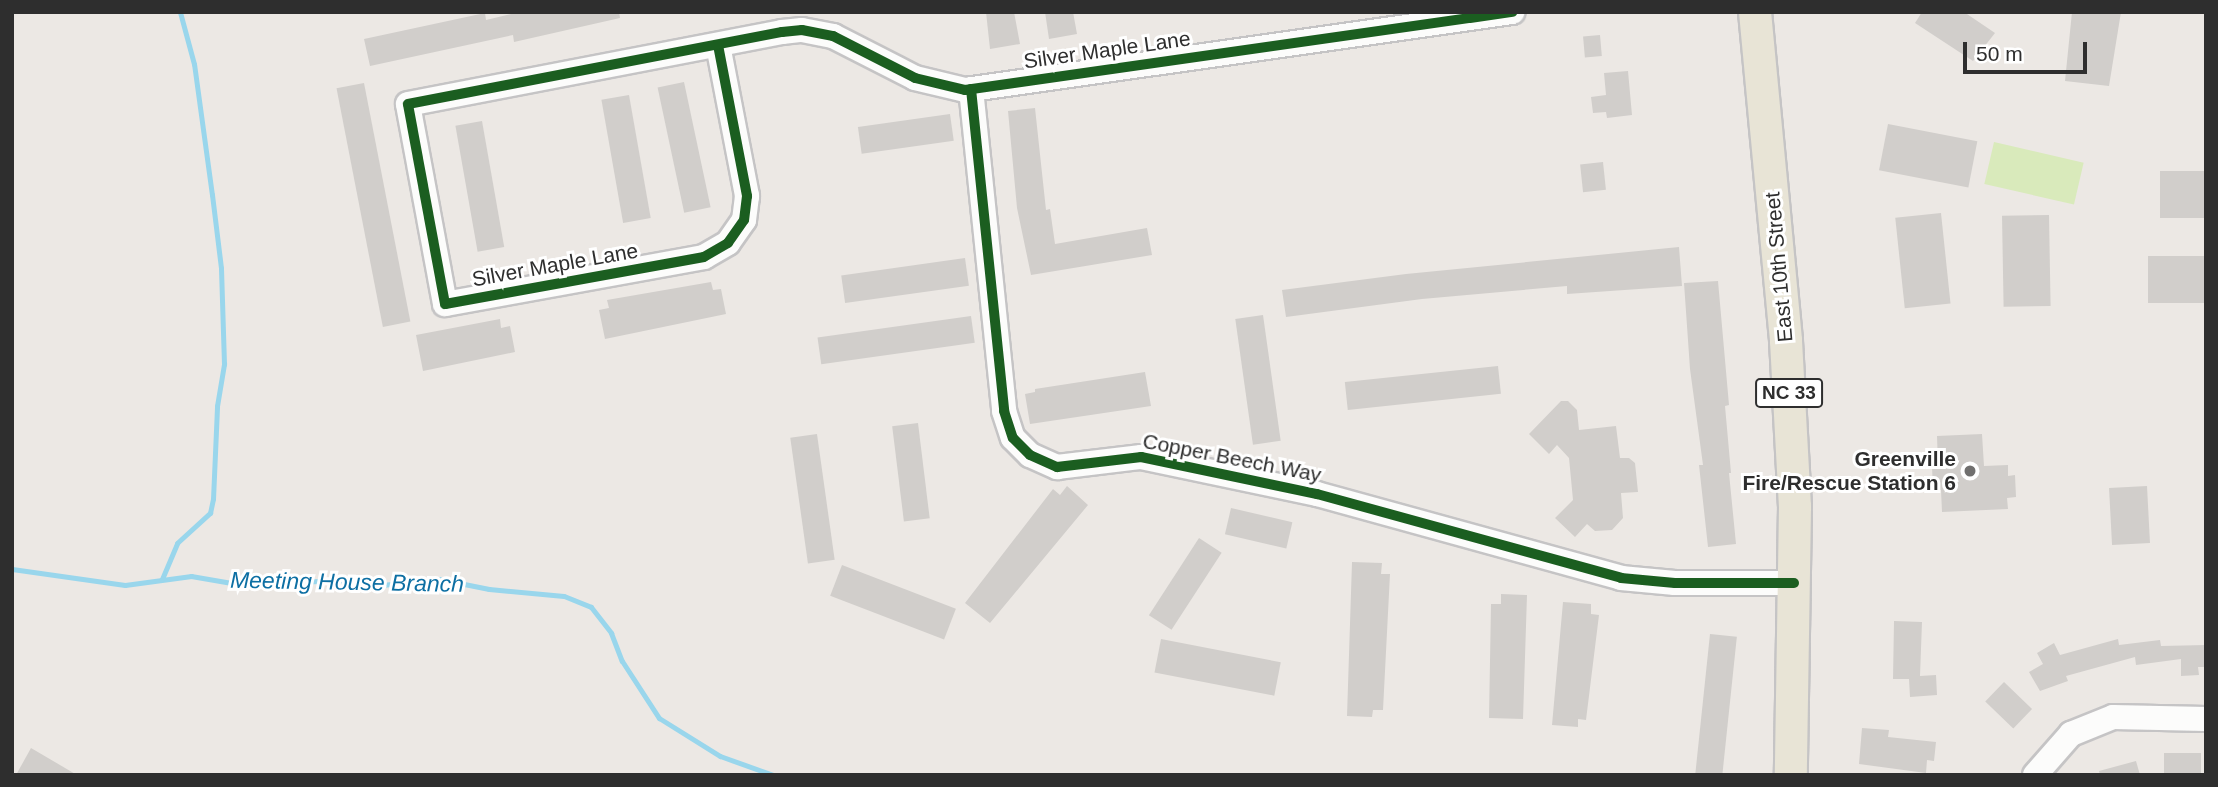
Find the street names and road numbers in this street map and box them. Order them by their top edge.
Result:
street label: Silver Maple Lane [1022,26,1192,74]
street label: East 10th Street [1760,191,1798,343]
street label: Silver Maple Lane [470,238,640,292]
road number: NC 33 [1754,378,1824,408]
street label: Copper Beech Way [1141,428,1323,488]

